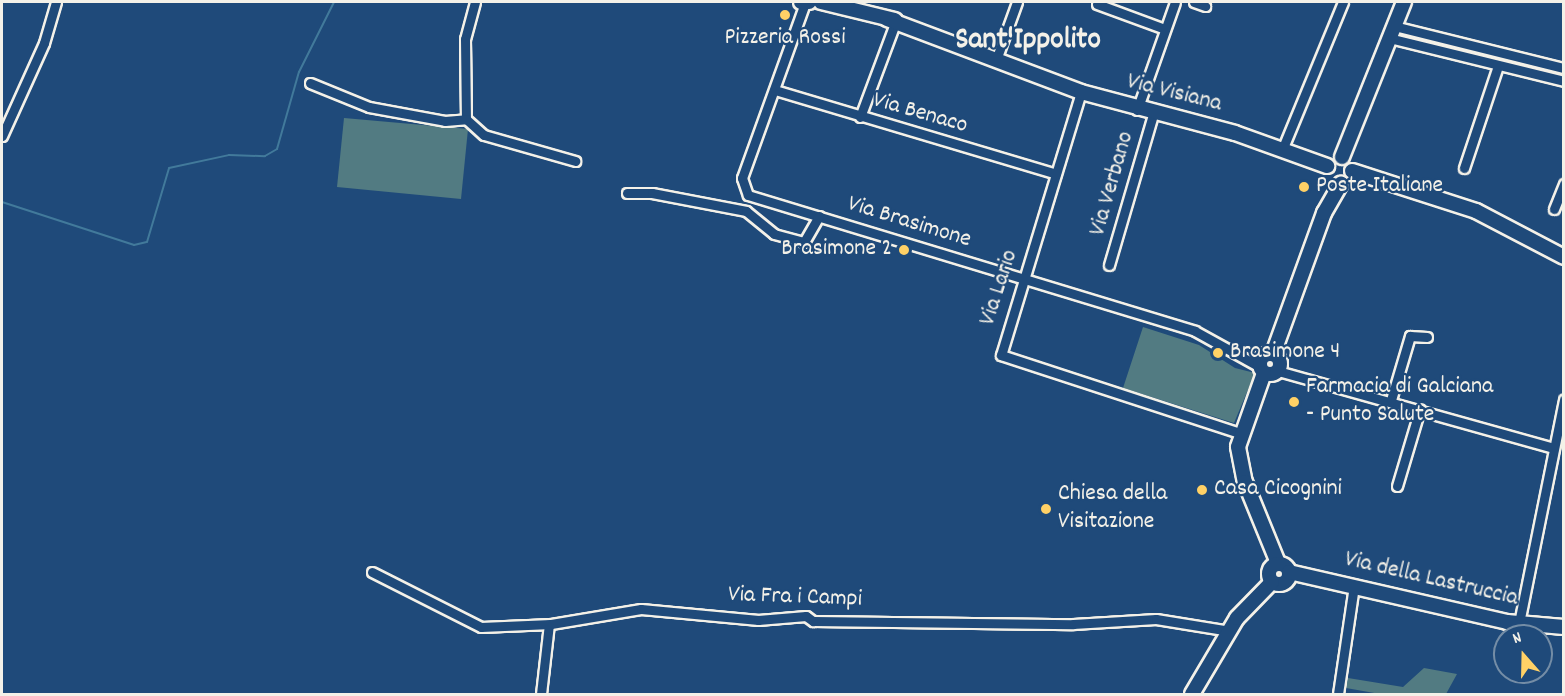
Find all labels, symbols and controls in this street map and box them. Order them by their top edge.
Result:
marker: Pizzeria Rossi [778,8,792,22]
district label: Sant'Ippolito [955,24,1101,60]
place label: Pizzeria Rossi [724,25,846,53]
street label: Via Visiana [1124,68,1224,120]
street label: Via Benaco [869,87,971,141]
street label: Via Verbano [1084,129,1142,239]
place label: Poste Italiane [1316,173,1443,201]
marker: Poste Italiane [1297,180,1311,194]
street label: Via Brasimone [844,191,974,255]
place label: Brasimone 2 [781,236,892,264]
marker: Brasimone 2 [897,243,911,257]
street label: Via Lario [974,247,1026,329]
place label: Brasimone 4 [1230,339,1340,367]
marker: Brasimone 4 [1211,346,1225,360]
place label: Farmacia di Galciana - Punto Salute [1306,374,1493,430]
marker: Farmacia di Galciana - Punto Salute [1287,395,1301,409]
place label: Casa Cicognini [1214,476,1342,504]
place label: Chiesa della Visitazione [1058,481,1167,537]
marker: Casa Cicognini [1195,483,1209,497]
marker: Chiesa della Visitazione [1039,502,1053,516]
street label: Via della Lastruccia [1342,546,1520,614]
street label: Via Fra i Campi [728,581,862,615]
north arrow [1493,624,1553,684]
text: N [1510,626,1525,651]

